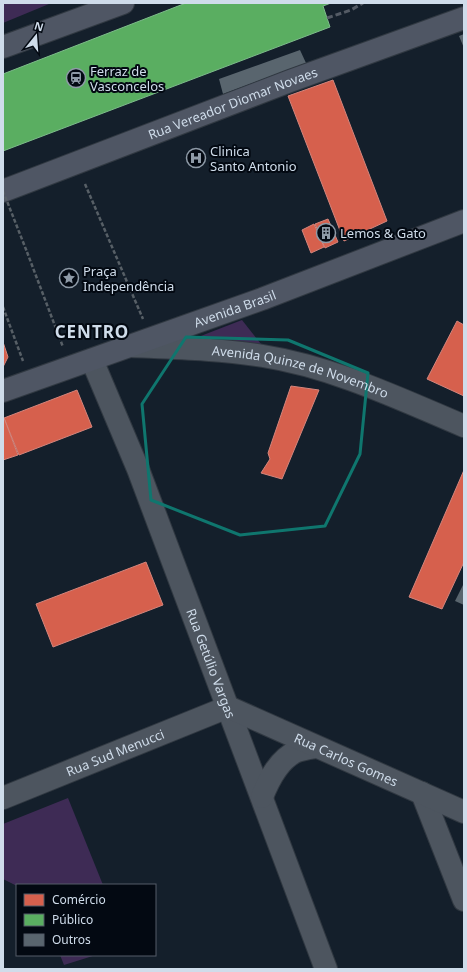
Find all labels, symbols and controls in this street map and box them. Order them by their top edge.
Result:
north arrow [16,16,56,56]
text: N [33,17,46,34]
place label: Ferraz de Vasconcelos [90,62,164,95]
street label: Rua Vereador Diomar Novaes [145,63,320,144]
station icon: Ferraz de Vasconcelos [65,67,87,89]
place label: Clinica Santo Antonio [210,142,297,175]
hospital icon: Clinica Santo Antonio [185,147,207,169]
building icon: Lemos & Gato [315,222,337,244]
place label: Lemos & Gato [340,224,426,242]
place label: Praça Independência [83,262,174,295]
place icon: Praça Independência [58,267,80,289]
street label: Avenida Brasil [191,285,279,332]
district label: CENTRO [55,320,129,343]
street label: Avenida Quinze de Novembro [211,341,391,402]
street label: Rua Getúlio Vargas [182,606,240,721]
street label: Rua Sud Menucci [63,725,167,781]
street label: Rua Carlos Gomes [291,729,401,790]
legend [16,884,156,956]
text: Comércio [52,891,106,908]
text: Público [52,911,93,928]
text: Outros [52,931,91,948]

